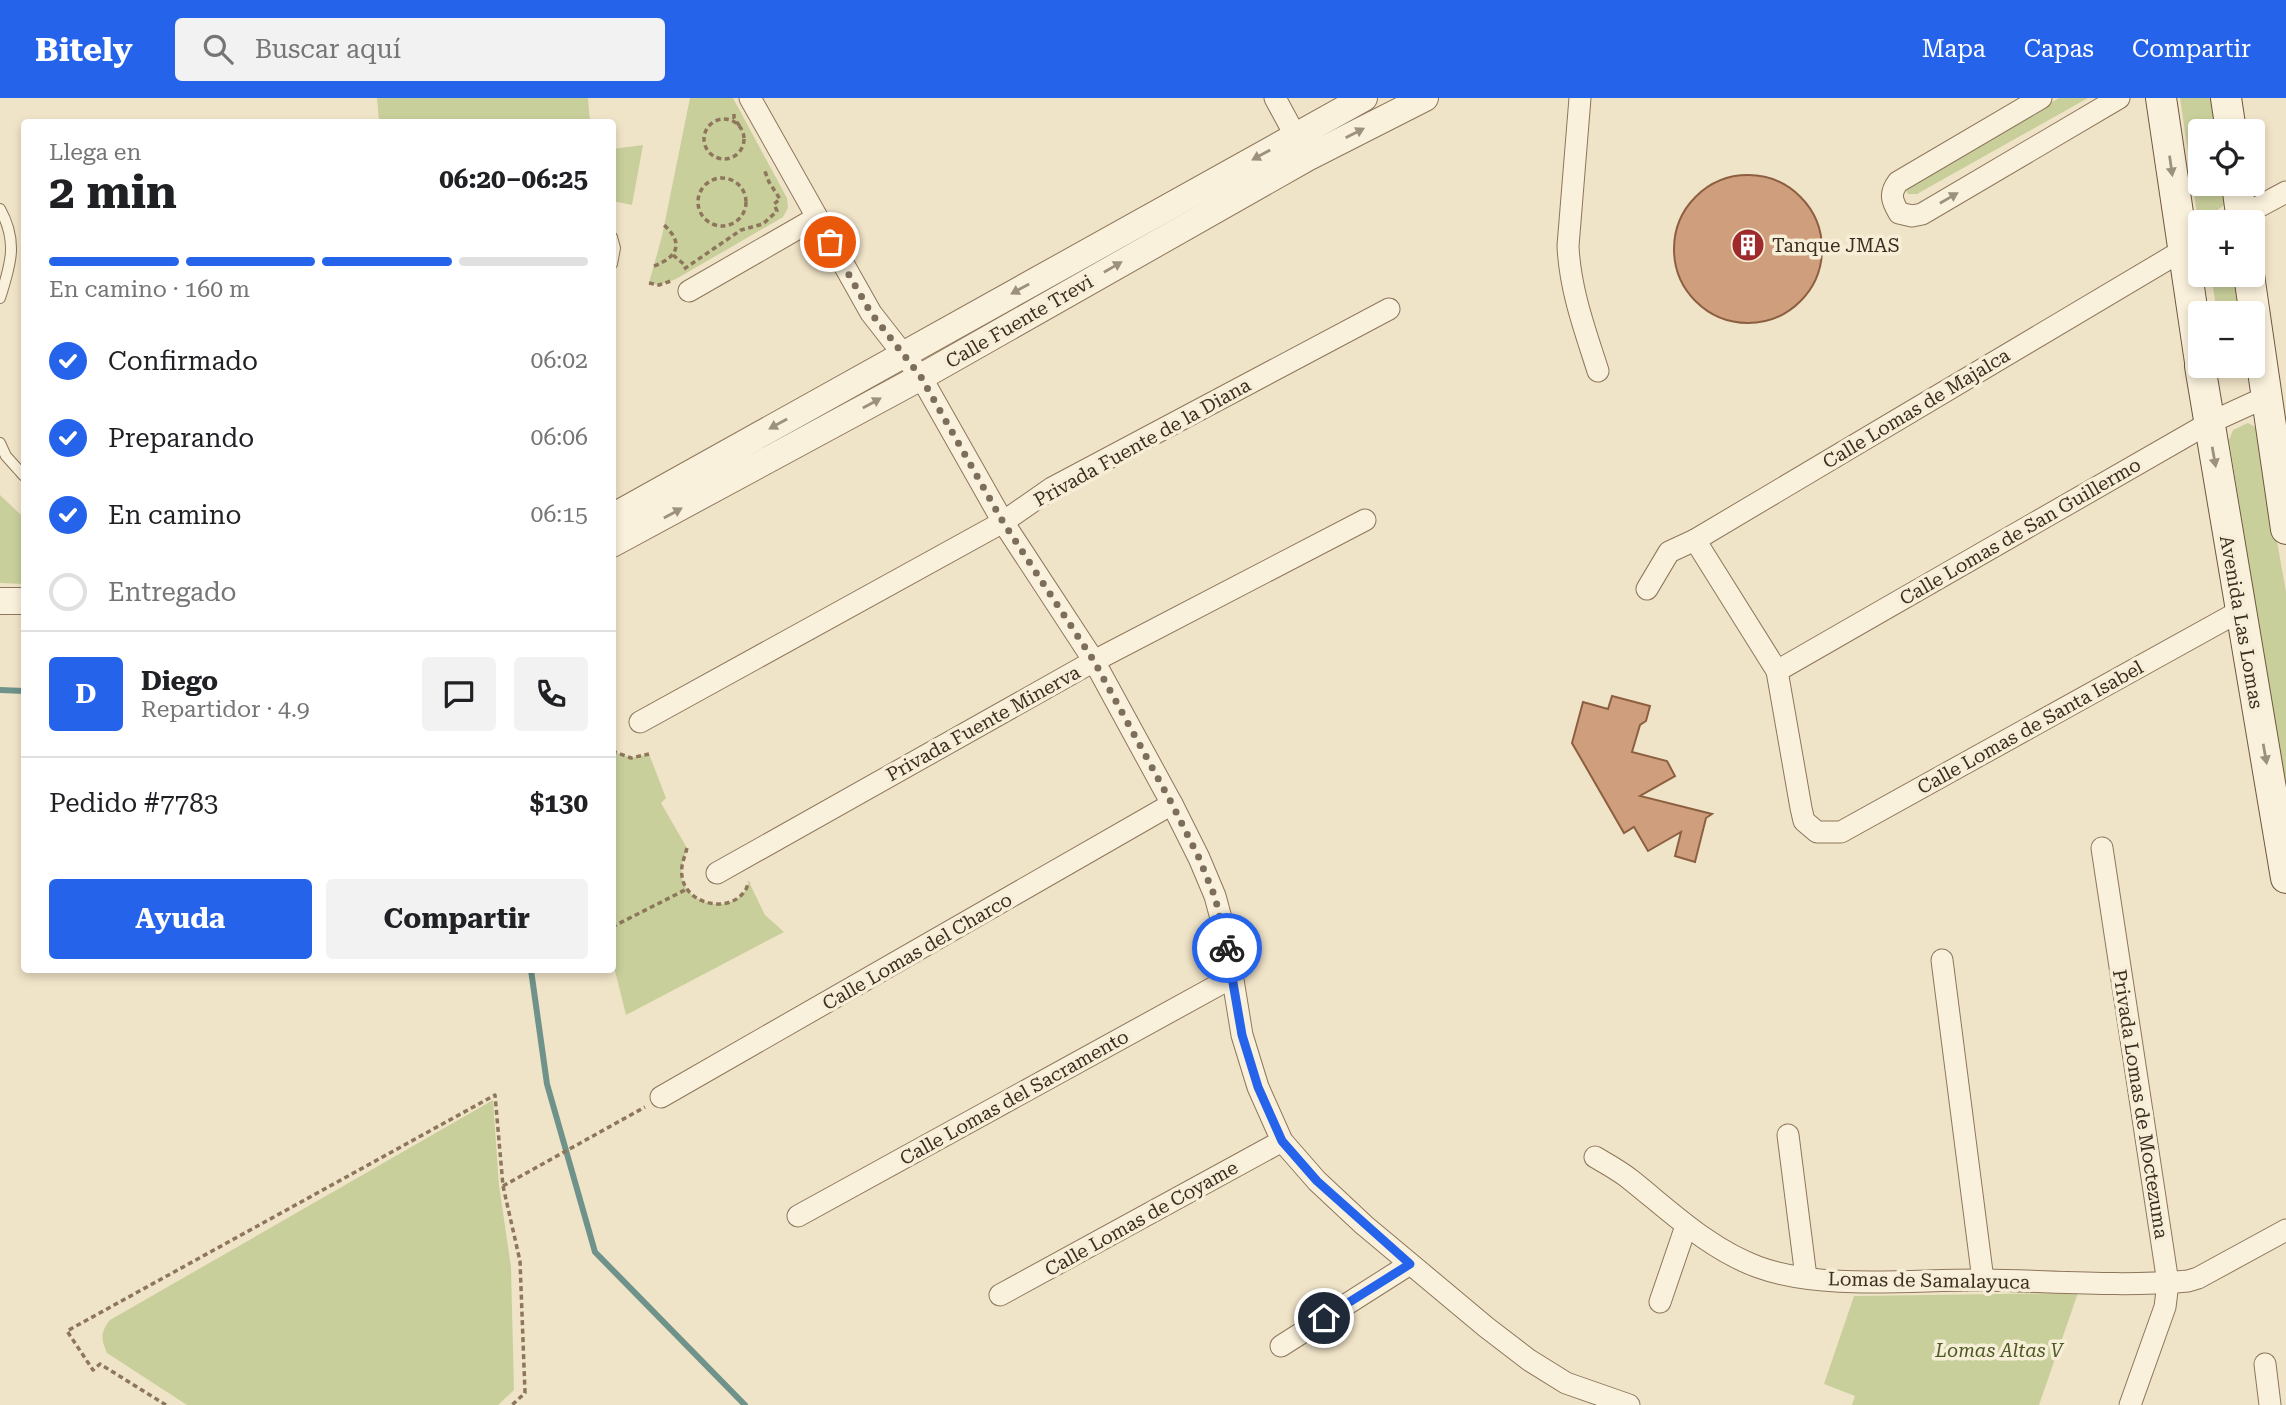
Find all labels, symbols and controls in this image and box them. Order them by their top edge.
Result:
search box [175,18,665,81]
text: Bitely [35,30,133,69]
icon: search [199,30,237,68]
text: Buscar aquí [255,34,401,64]
text: Mapa [1922,35,1986,63]
text: Capas [2024,35,2094,63]
text: Compartir [2132,35,2251,63]
map controls [2188,119,2265,378]
button: locate [2188,119,2265,196]
one-way arrow [1345,128,1365,139]
text: Llega en [49,139,141,166]
one-way arrow [1252,149,1271,161]
one-way arrow [2166,155,2177,177]
text: 06:20–06:25 [439,164,588,194]
text: 2 min [49,165,177,219]
one-way arrow [1939,192,1958,204]
button: + [2188,210,2265,287]
pin [800,212,860,272]
icon: bag [811,223,849,261]
building icon: Tanque JMAS [1729,226,1767,264]
place label: Tanque JMAS [1772,234,1900,257]
one-way arrow [1104,261,1123,273]
street label: Calle Fuente Trevi [941,270,1097,373]
text: En camino · 160 m [49,276,250,303]
one-way arrow [1010,283,1029,295]
button: − [2188,301,2265,378]
icon: check [49,342,87,380]
street label: Calle Lomas de Majalca [1819,343,2015,473]
text: Confirmado [108,346,258,376]
text: 06:02 [531,347,588,374]
street label: Privada Fuente de la Diana [1030,373,1255,512]
one-way arrow [863,397,882,409]
one-way arrow [768,418,788,430]
icon: check [49,419,87,457]
text: Preparando [108,423,254,453]
text: 06:06 [531,424,588,451]
one-way arrow [2209,446,2220,468]
street label: Calle Lomas de San Guillermo [1896,453,2145,610]
icon: check [49,496,87,534]
text: En camino [108,500,241,530]
text: 06:15 [531,501,588,528]
one-way arrow [663,507,683,519]
street label: Avenida Las Lomas [2215,534,2268,711]
text: Entregado [108,577,237,607]
street label: Calle Lomas de Santa Isabel [1913,656,2147,799]
button: chat [422,657,496,731]
button: phone [514,657,588,731]
street label: Privada Fuente Minerva [882,660,1085,786]
text: Diego [141,666,218,696]
text: D [76,679,96,709]
text: Repartidor · 4.9 [141,696,310,723]
one-way arrow [2260,743,2271,765]
text: Pedido #7783 [49,788,218,818]
text: $130 [530,788,588,818]
button: Ayuda [49,879,312,959]
button: Compartir [326,879,588,959]
street label: Calle Lomas del Charco [818,888,1016,1015]
courier [1192,913,1262,983]
icon: bike [1208,929,1246,967]
street label: Privada Lomas de Moctezuma [2108,968,2173,1241]
street label: Calle Lomas del Sacramento [896,1025,1133,1170]
street label: Calle Lomas de Coyame [1041,1156,1242,1281]
street label: Lomas de Samalayuca [1828,1267,2031,1294]
pin [1294,1288,1354,1348]
icon: home [1305,1299,1343,1337]
park label: Lomas Altas V [1934,1339,2064,1362]

